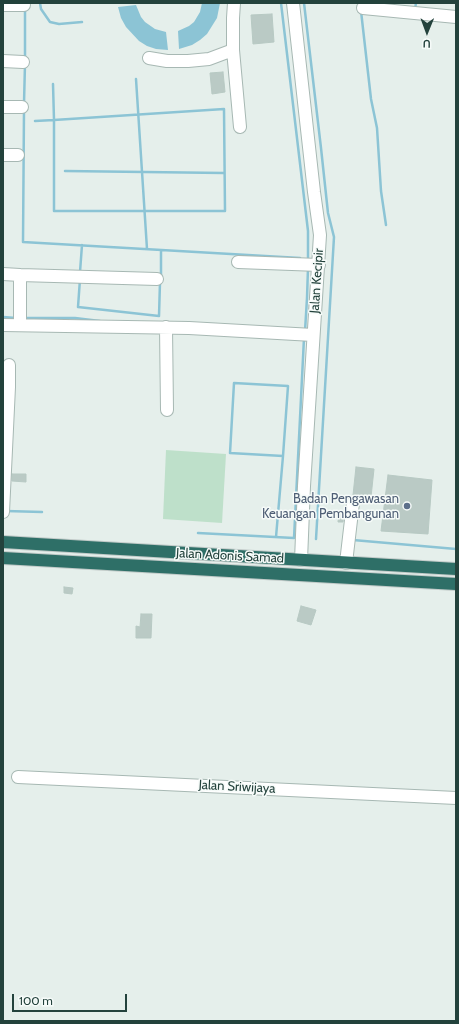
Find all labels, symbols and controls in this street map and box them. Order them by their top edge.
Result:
north arrow [407,12,447,52]
text: U [423,37,431,51]
street label: Jalan Kecipir [307,248,327,314]
place label: Badan Pengawasan Keuangan Pembangunan [262,491,399,522]
marker: Badan Pengawasan Keuangan Pembangunan [402,501,412,511]
street label: Jalan Adonis Samad [176,545,284,567]
street label: Jalan Sriwijaya [198,777,276,797]
scale bar [14,986,129,1012]
text: 100 m [19,993,53,1008]

